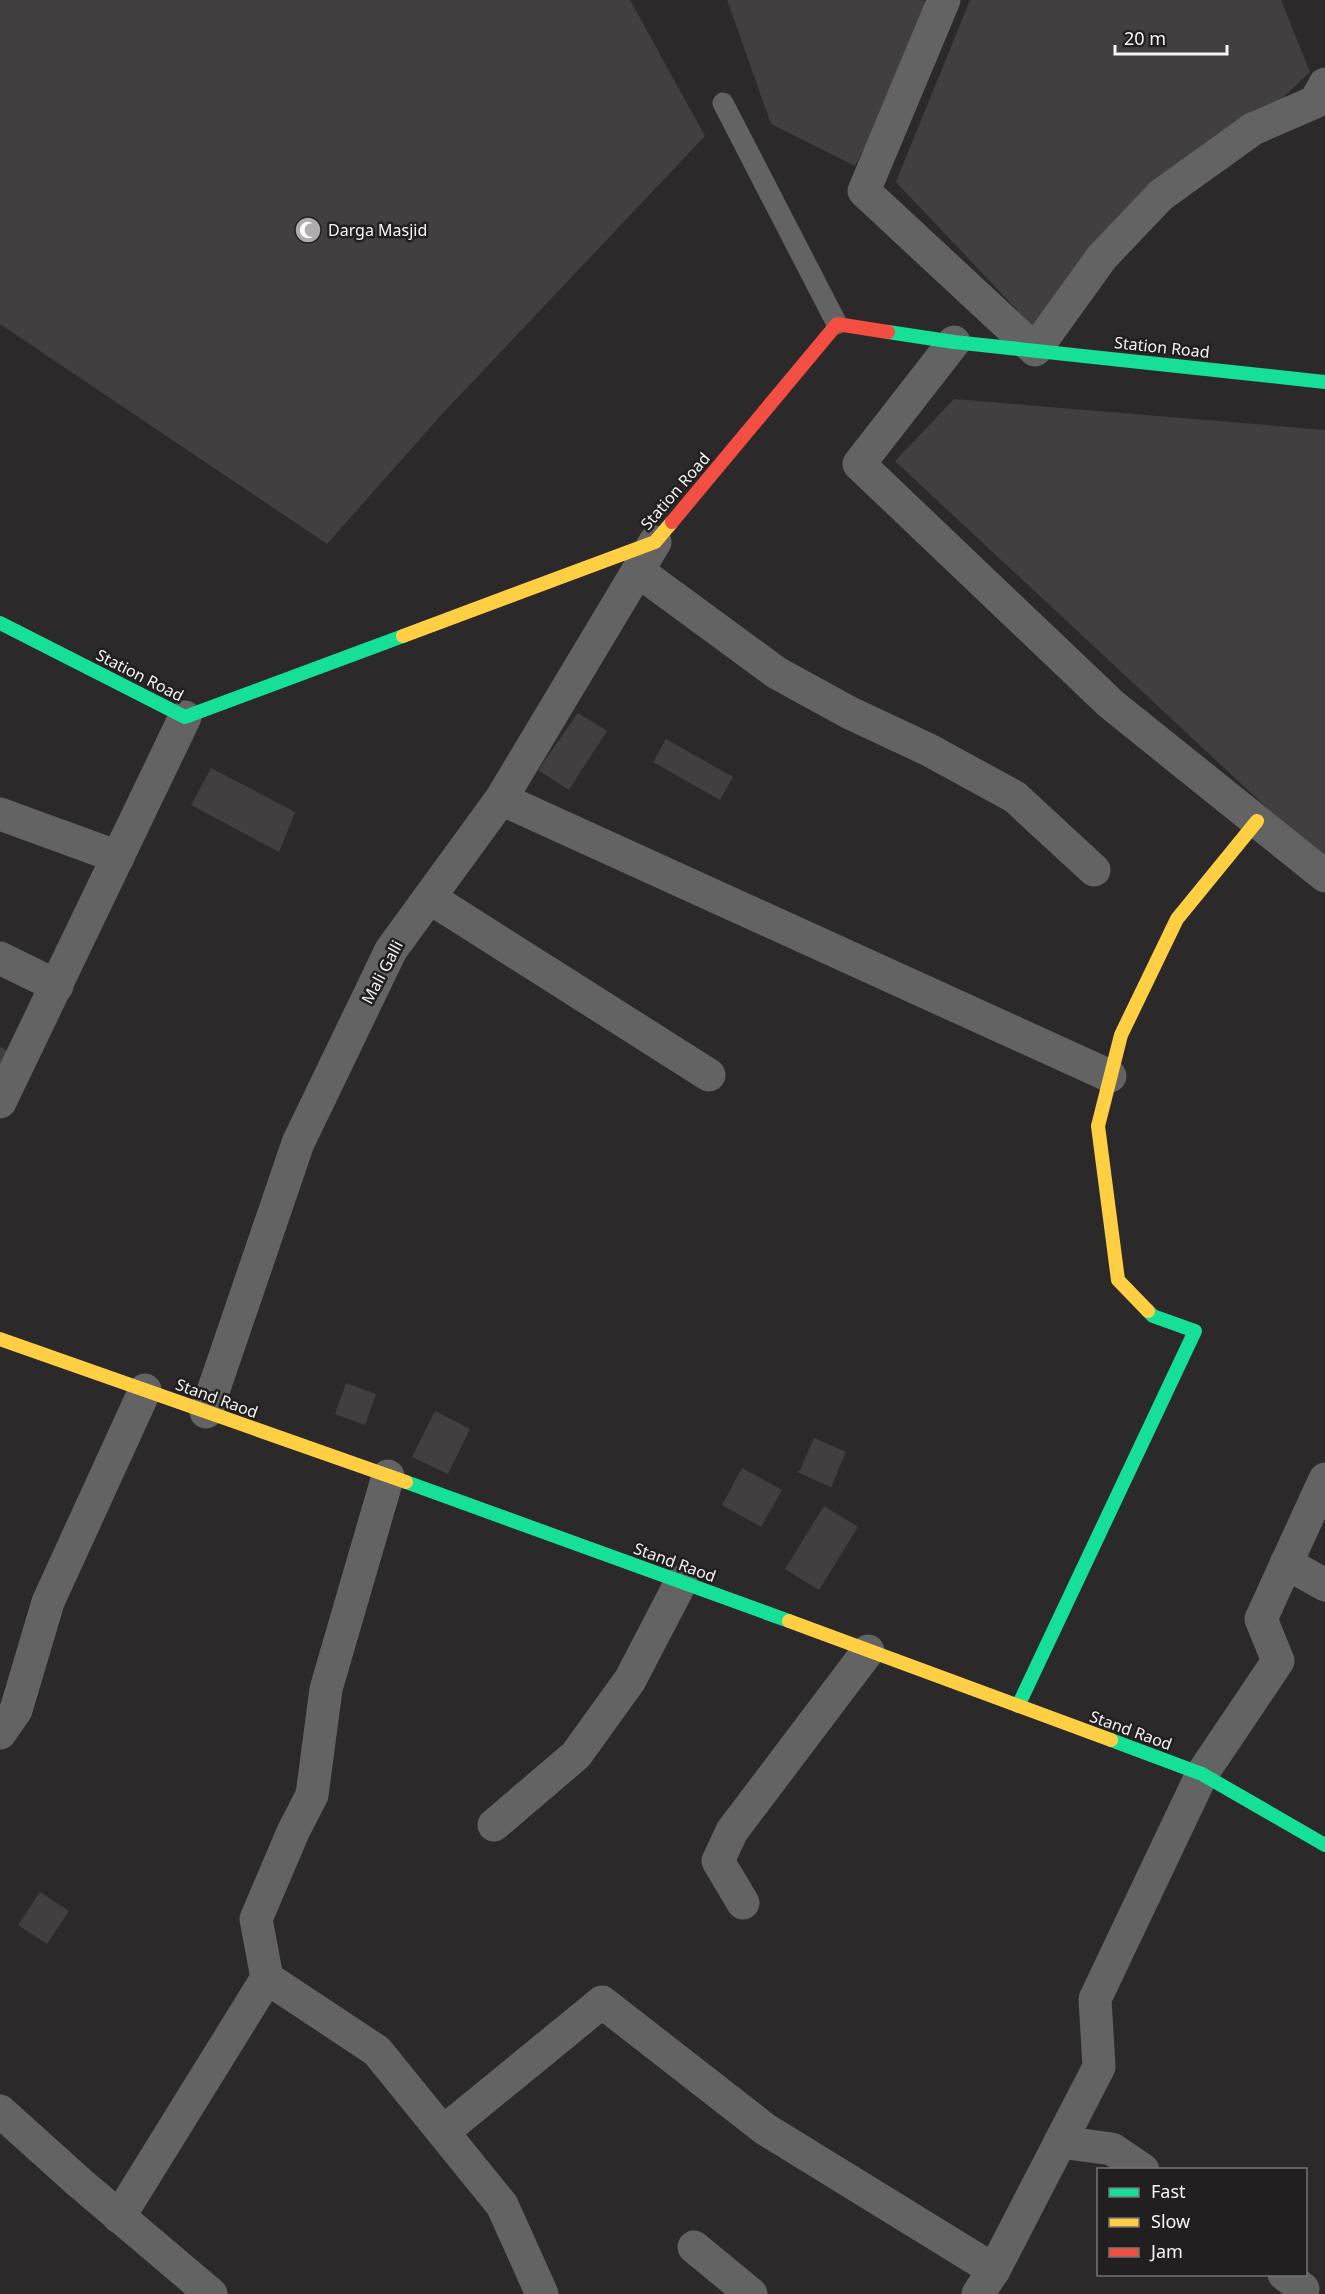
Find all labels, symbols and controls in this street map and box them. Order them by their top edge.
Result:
scale bar [1115,18,1228,56]
text: 20 m [1124,26,1166,50]
mosque icon: Darga Masjid [293,215,323,245]
place label: Darga Masjid [328,219,427,241]
street label: Station Road [1113,331,1211,363]
street label: Station Road [635,448,715,534]
street label: Station Road [92,643,188,707]
street label: Mali Galli [356,936,408,1008]
street label: Stand Raod [173,1373,261,1423]
street label: Stand Raod [631,1537,719,1587]
street label: Stand Raod [1087,1705,1175,1755]
legend [1097,2168,1307,2276]
text: Fast [1151,2179,1186,2203]
text: Slow [1151,2209,1190,2233]
text: Jam [1149,2239,1183,2263]

